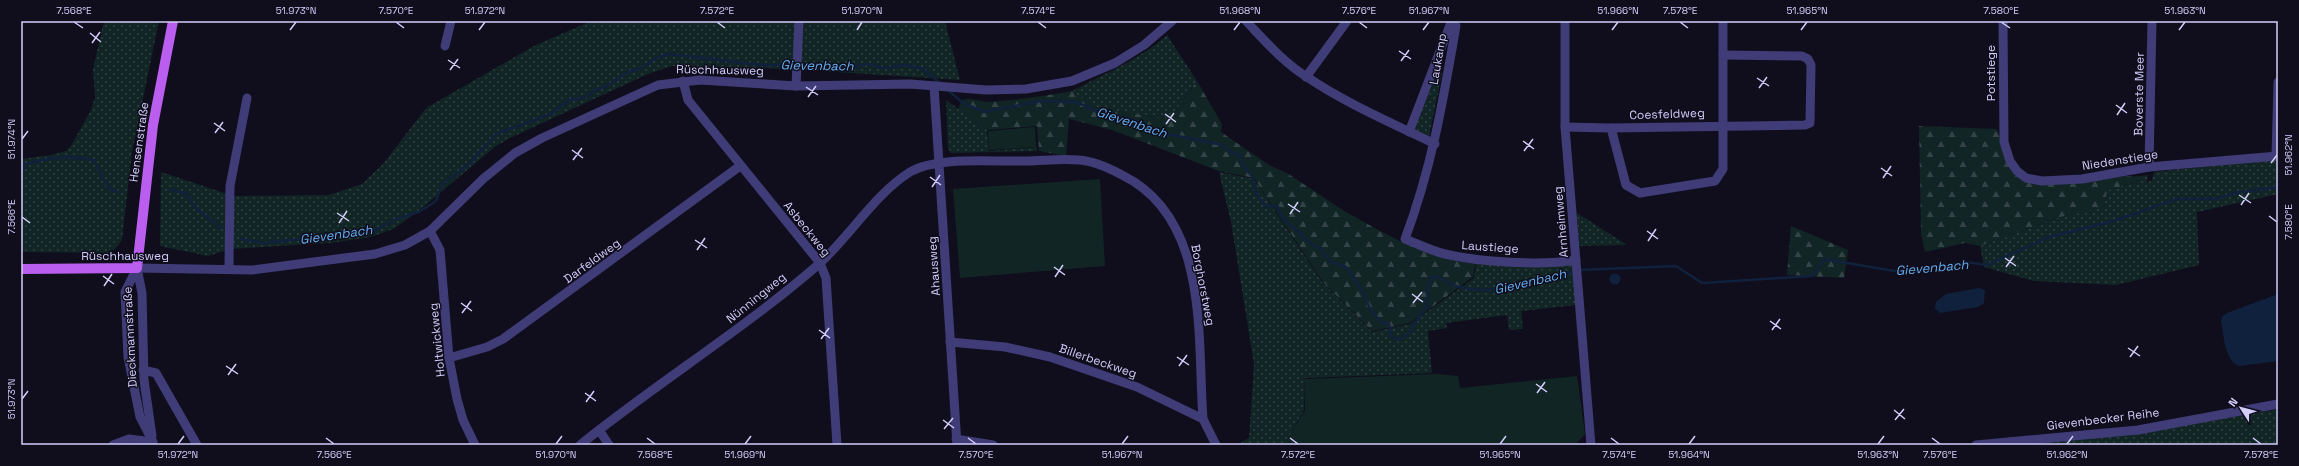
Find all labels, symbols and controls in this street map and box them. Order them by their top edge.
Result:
text: 7.568°E [56,4,92,17]
text: 51.973°N [276,4,316,17]
text: 7.570°E [379,4,414,17]
text: 51.972°N [465,4,505,17]
text: 7.572°E [700,4,735,17]
text: 51.970°N [842,4,882,17]
text: 7.574°E [1021,4,1055,17]
text: 51.968°N [1219,4,1261,17]
text: 7.576°E [1342,4,1377,17]
text: 51.967°N [1409,4,1449,17]
text: 51.966°N [1597,4,1639,17]
text: 7.578°E [1663,4,1698,17]
text: 51.965°N [1786,4,1828,17]
text: 7.580°E [1983,4,2019,17]
text: 51.963°N [2164,4,2206,17]
street label: Laukamp [1426,32,1450,86]
street label: Potstiege [1983,45,1999,101]
street label: Boverste Meer [2130,52,2148,136]
water label: Gievenbach [780,56,855,75]
street label: Rüschhausweg [676,61,764,79]
street label: Hensenstraße [125,101,153,183]
water label: Gievenbach [1094,103,1170,142]
street label: Coesfeldweg [1629,105,1705,123]
text: 51.974°N [5,119,18,159]
text: 51.962°N [2282,134,2295,176]
street label: Niedenstiege [2081,146,2159,174]
street label: Arnheimweg [1550,186,1572,258]
street label: Asbeckweg [780,198,834,260]
text: 7.566°E [5,199,18,235]
text: 7.580°E [2282,204,2295,240]
water label: Gievenbach [299,221,374,248]
street label: Darfeldweg [560,235,624,287]
street label: Ahausweg [924,236,944,296]
street label: Laustiege [1461,237,1519,257]
street label: Borghorstweg [1187,243,1219,327]
street label: Rüschhausweg [81,248,169,264]
water label: Gievenbach [1895,256,1970,279]
water label: Gievenbach [1493,265,1569,298]
street label: Nünningweg [723,269,789,327]
street label: Dieckmannstraße [119,286,141,388]
street label: Holtwickweg [425,302,449,378]
street label: Billerbeckweg [1057,340,1139,382]
text: 51.973°N [5,379,18,419]
north arrow [2221,388,2261,428]
text: N [2225,395,2241,409]
street label: Gievenbecker Reihe [2046,404,2160,434]
text: 51.972°N [158,448,198,461]
text: 7.566°E [316,448,352,461]
text: 51.970°N [536,448,576,461]
text: 7.568°E [637,448,673,461]
text: 51.969°N [724,448,766,461]
text: 7.570°E [959,448,994,461]
text: 51.967°N [1102,448,1142,461]
text: 7.572°E [1281,448,1316,461]
text: 51.965°N [1479,448,1521,461]
text: 7.574°E [1602,448,1636,461]
text: 51.964°N [1668,448,1710,461]
text: 51.963°N [1857,448,1899,461]
text: 7.576°E [1923,448,1958,461]
text: 51.962°N [2046,448,2088,461]
text: 7.578°E [2244,448,2279,461]

